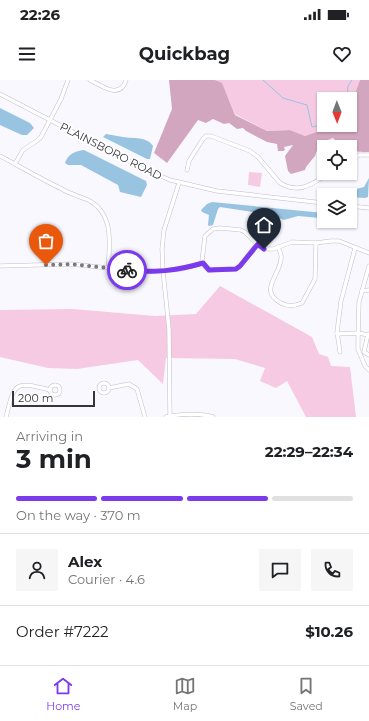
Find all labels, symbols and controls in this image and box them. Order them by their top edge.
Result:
text: 22:26 [20,5,60,24]
icon: menu [16,43,38,65]
text: Quickbag [139,43,230,65]
icon: heart [331,43,353,65]
north arrow [317,92,357,132]
map controls [317,92,357,228]
street label: PLAINSBORO ROAD [58,119,164,183]
button: locate [317,140,357,180]
button: layers [317,188,357,228]
pin [247,208,281,249]
icon: home [253,214,275,236]
pin [29,224,63,265]
icon: bag [35,230,57,252]
courier [107,250,147,290]
icon: bike [116,259,138,281]
scale bar [12,389,95,408]
text: 200 m [18,391,53,405]
text: Arriving in [16,428,83,444]
text: 22:29–22:34 [265,442,353,461]
text: 3 min [16,443,92,475]
text: On the way · 370 m [16,507,141,523]
button: person [16,549,58,591]
button: chat [259,549,301,591]
button: phone [311,549,353,591]
text: Alex [68,552,102,571]
text: Courier · 4.6 [68,571,145,587]
text: Order #7222 [16,622,108,641]
text: $10.26 [305,622,353,641]
tab: Home [46,675,80,713]
tab: Map [173,675,197,713]
tab: Saved [290,675,323,713]

